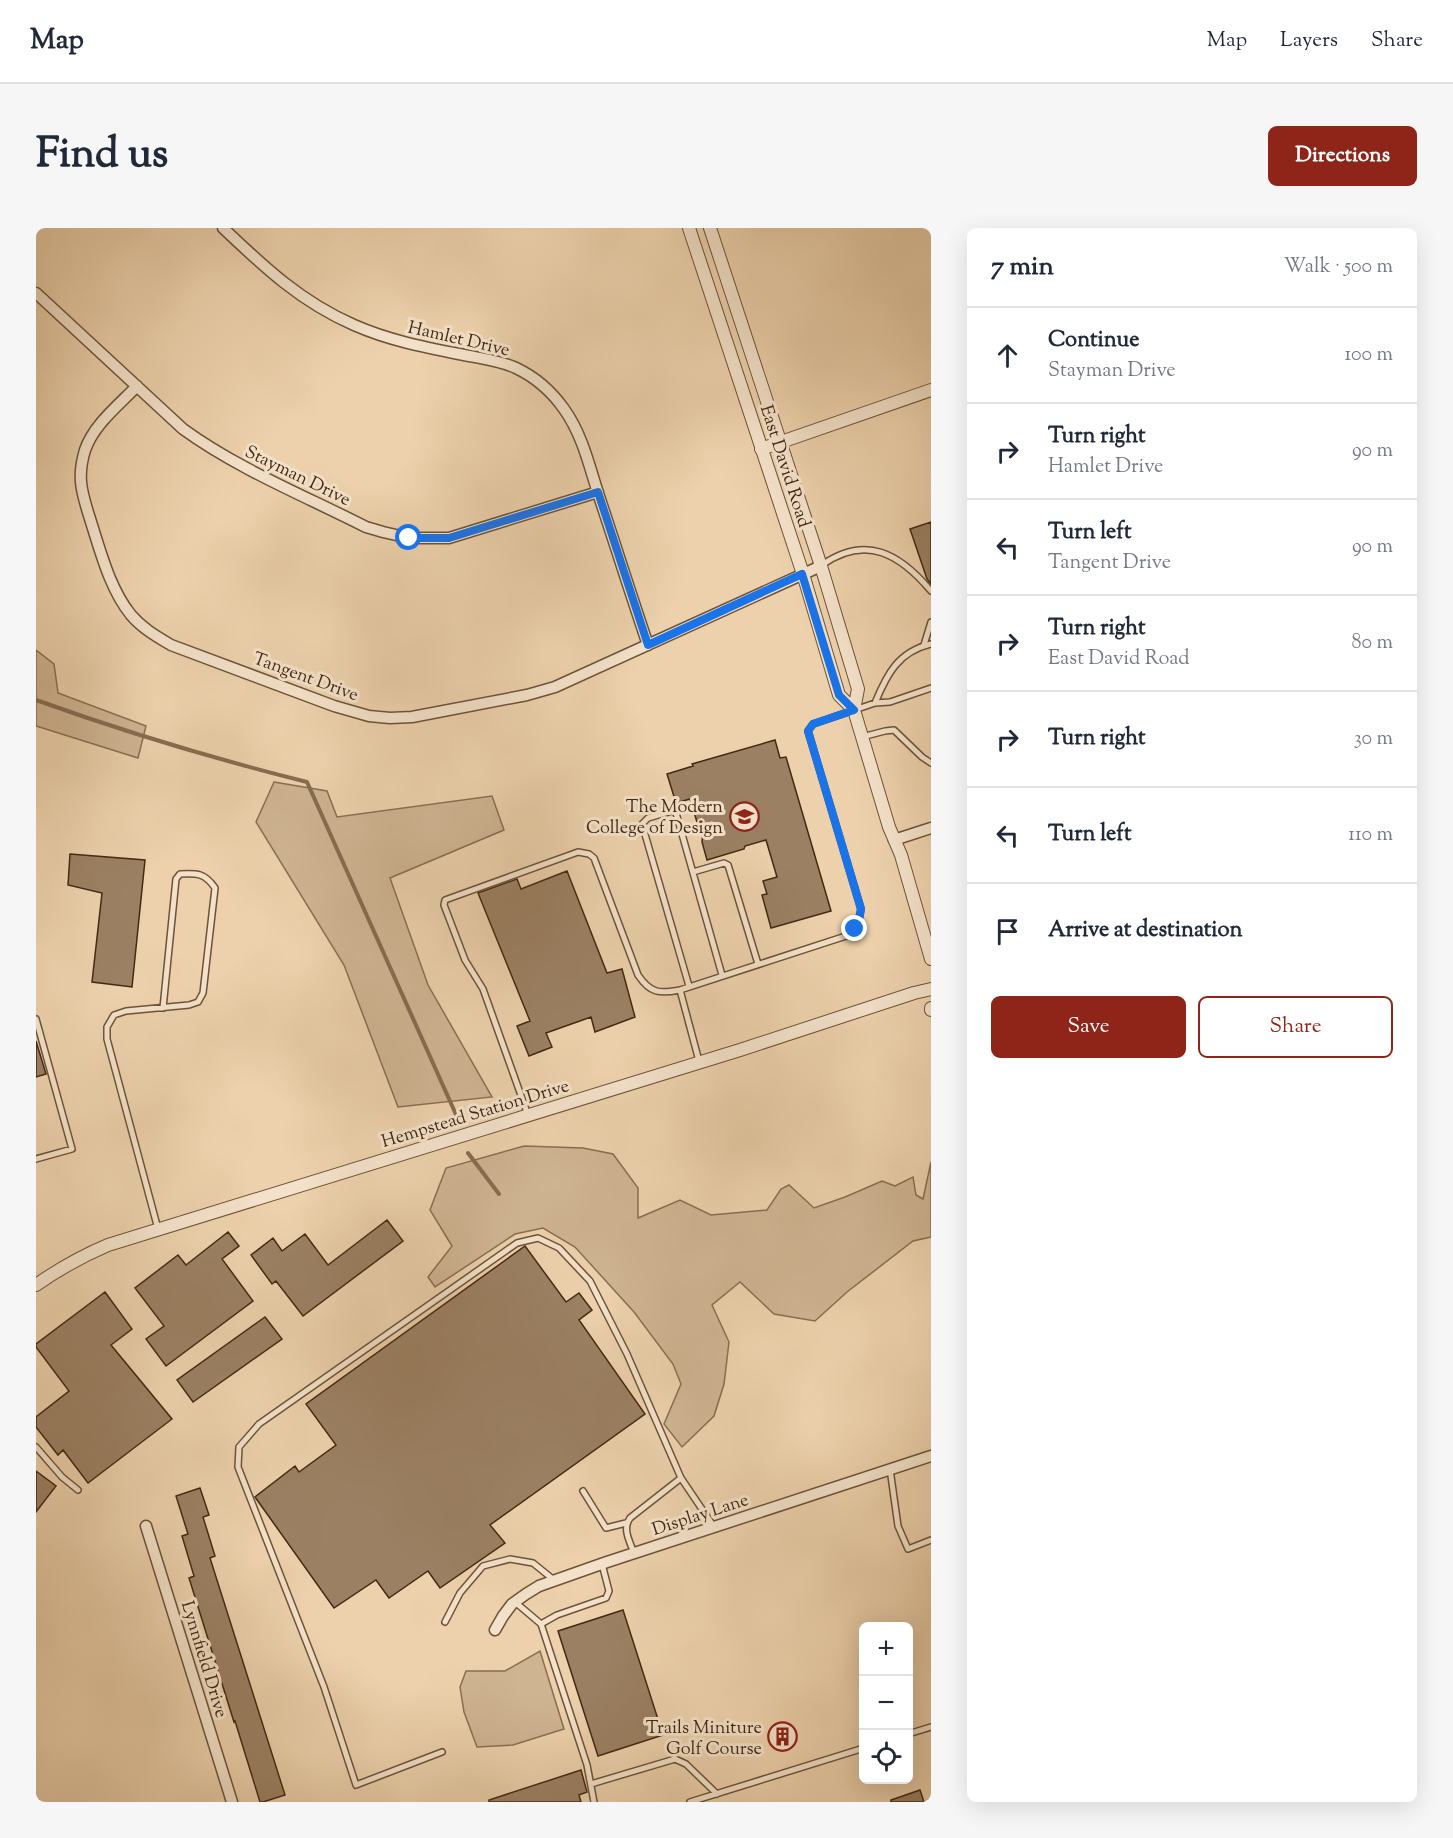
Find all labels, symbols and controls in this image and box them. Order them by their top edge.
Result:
text: Map [30,21,84,61]
text: Map [1207,26,1247,56]
text: Layers [1280,26,1338,56]
text: Share [1371,26,1423,56]
text: Find us [36,126,168,186]
button: Directions [1268,126,1417,186]
text: 7 min [991,249,1054,286]
text: Walk · 500 m [1284,253,1393,282]
street label: Hamlet Drive [405,316,512,364]
text: Continue [1048,325,1139,357]
icon: ahead [991,339,1024,372]
text: 100 m [1344,341,1393,370]
text: Stayman Drive [1048,357,1176,386]
street label: East David Road [752,402,816,531]
text: Turn right [1048,421,1145,453]
icon: right [991,435,1024,468]
text: 90 m [1352,437,1393,466]
street label: Stayman Drive [240,440,354,514]
text: Hamlet Drive [1048,453,1163,482]
text: Turn left [1048,517,1131,549]
route start [395,524,421,550]
icon: left [991,531,1024,564]
text: 90 m [1352,533,1393,562]
text: Tangent Drive [1048,549,1171,578]
text: Turn right [1048,613,1145,645]
icon: right [991,627,1024,660]
text: 80 m [1352,629,1393,658]
text: East David Road [1048,645,1190,674]
street label: Tangent Drive [249,647,362,709]
icon: right [991,723,1024,756]
text: Turn right [1048,723,1145,755]
text: 30 m [1354,725,1393,754]
place label: The Modern College of Design [586,795,723,842]
school or university icon: The Modern College of Design [728,800,760,832]
icon: left [991,819,1024,852]
text: Turn left [1048,819,1131,851]
text: 110 m [1348,821,1393,850]
route end [841,915,867,941]
icon: arrive [991,915,1024,948]
text: Arrive at destination [1048,915,1243,947]
button: Save [991,996,1186,1058]
button: Share [1198,996,1393,1058]
street label: Hempstead Station Drive [379,1074,573,1156]
street label: Display Lane [649,1488,752,1544]
street label: Lynnfield Drive [173,1598,233,1721]
map controls [859,1622,913,1784]
button: + [859,1622,913,1676]
button: − [859,1676,913,1730]
place label: Trails Miniture Golf Course [646,1716,762,1763]
building icon: Trails Miniture Golf Course [767,1721,799,1753]
button: locate [859,1730,913,1784]

